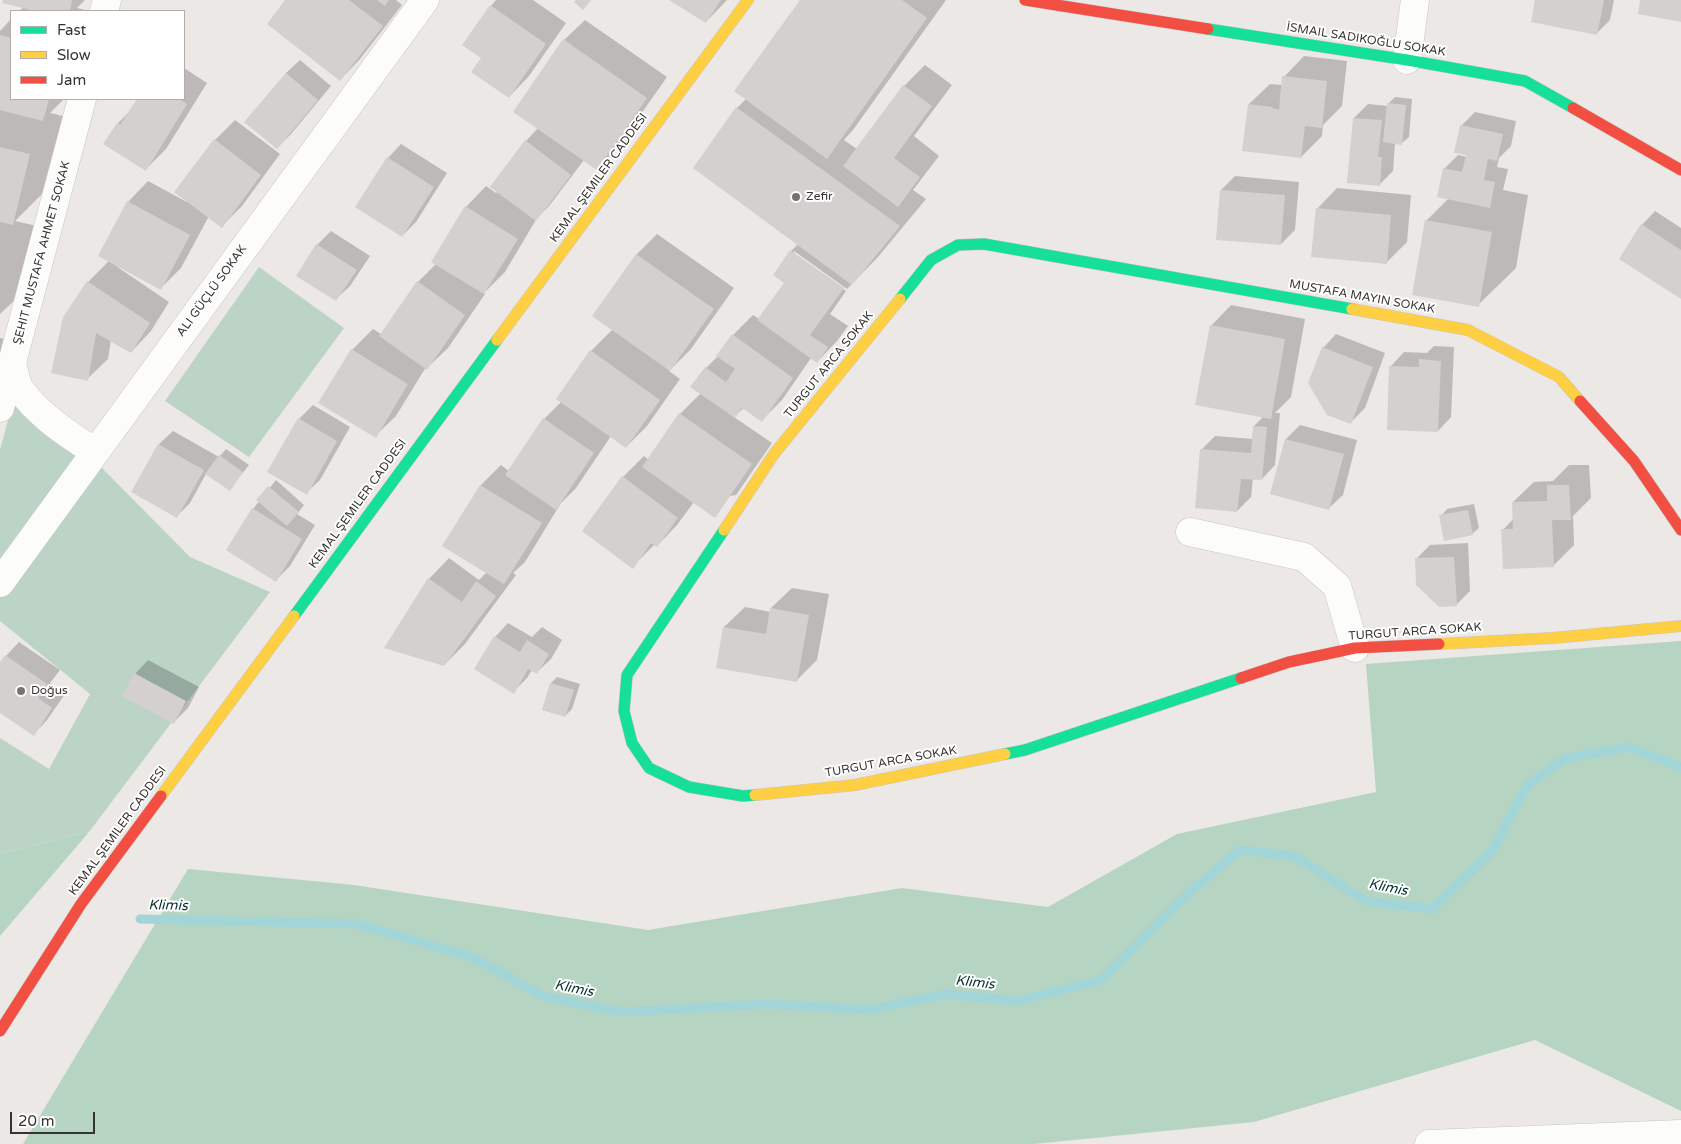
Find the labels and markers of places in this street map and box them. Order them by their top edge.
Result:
place label: Zefir [806,190,833,204]
marker: Zefir [790,191,802,203]
place label: Doğus [31,684,68,698]
marker: Doğus [15,685,27,697]

